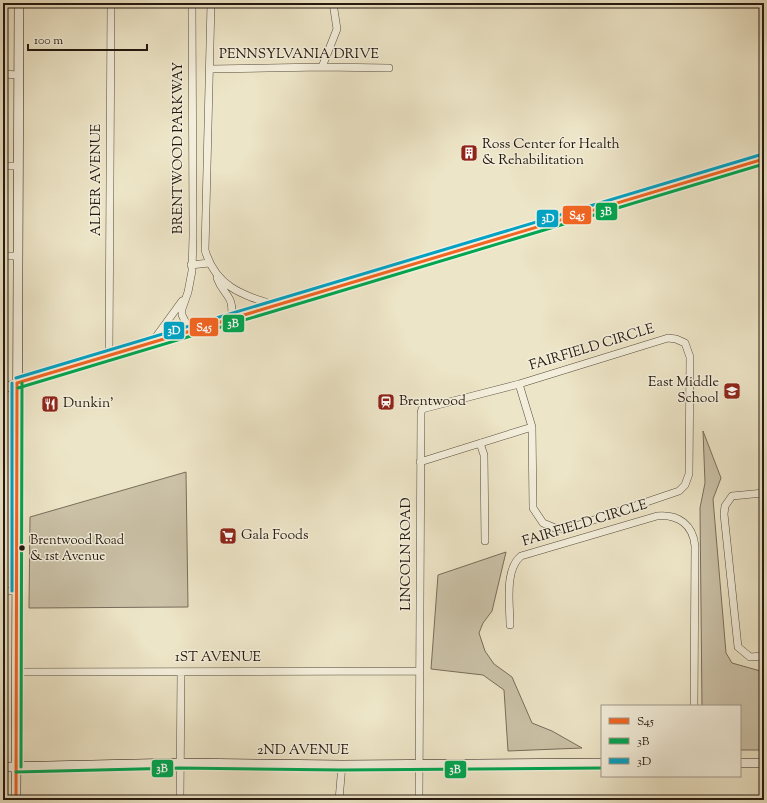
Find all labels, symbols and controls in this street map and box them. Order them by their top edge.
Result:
scale bar [28,26,147,52]
text: 100 m [34,32,63,50]
street label: PENNSYLVANIA DRIVE [219,45,379,65]
street label: BRENTWOOD PARKWAY [169,62,189,234]
street label: ALDER AVENUE [87,123,107,236]
place label: Ross Center for Health & Rehabilitation [482,135,620,171]
building icon: Ross Center for Health & Rehabilitation [459,143,479,163]
line badge: 3B [595,202,618,221]
text: 3B [600,204,612,220]
line badge: S45 [562,205,592,225]
text: S45 [569,208,585,224]
line badge: 3D [536,209,559,228]
text: 3D [541,211,555,227]
line badge: 3B [222,314,245,333]
text: 3B [227,316,239,332]
line badge: S45 [189,317,219,337]
street label: FAIRFIELD CIRCLE [527,319,658,377]
text: S45 [196,320,212,336]
line badge: 3D [163,321,185,340]
text: 3D [167,323,181,339]
place label: East Middle School [648,373,719,409]
school or university icon: East Middle School [722,381,742,401]
station icon: Brentwood [376,392,396,412]
place label: Brentwood [399,392,466,412]
restaurant icon: Dunkin' [40,394,60,414]
place label: Dunkin' [63,394,114,414]
street label: FAIRFIELD CIRCLE [520,495,651,553]
street label: LINCOLN ROAD [397,497,417,611]
supermarket icon: Gala Foods [218,526,238,546]
place label: Gala Foods [241,526,309,546]
place label: Brentwood Road & 1st Avenue [30,532,125,566]
marker: Brentwood Road & 1st Avenue [17,543,27,553]
street label: 1ST AVENUE [175,648,262,668]
legend [601,705,741,777]
text: S45 [637,713,654,731]
text: 3B [637,733,650,751]
street label: 2ND AVENUE [257,741,350,761]
text: 3D [637,753,651,771]
line badge: 3B [151,759,174,778]
line badge: 3B [444,760,467,779]
text: 3B [156,761,168,777]
text: 3B [449,762,461,778]

